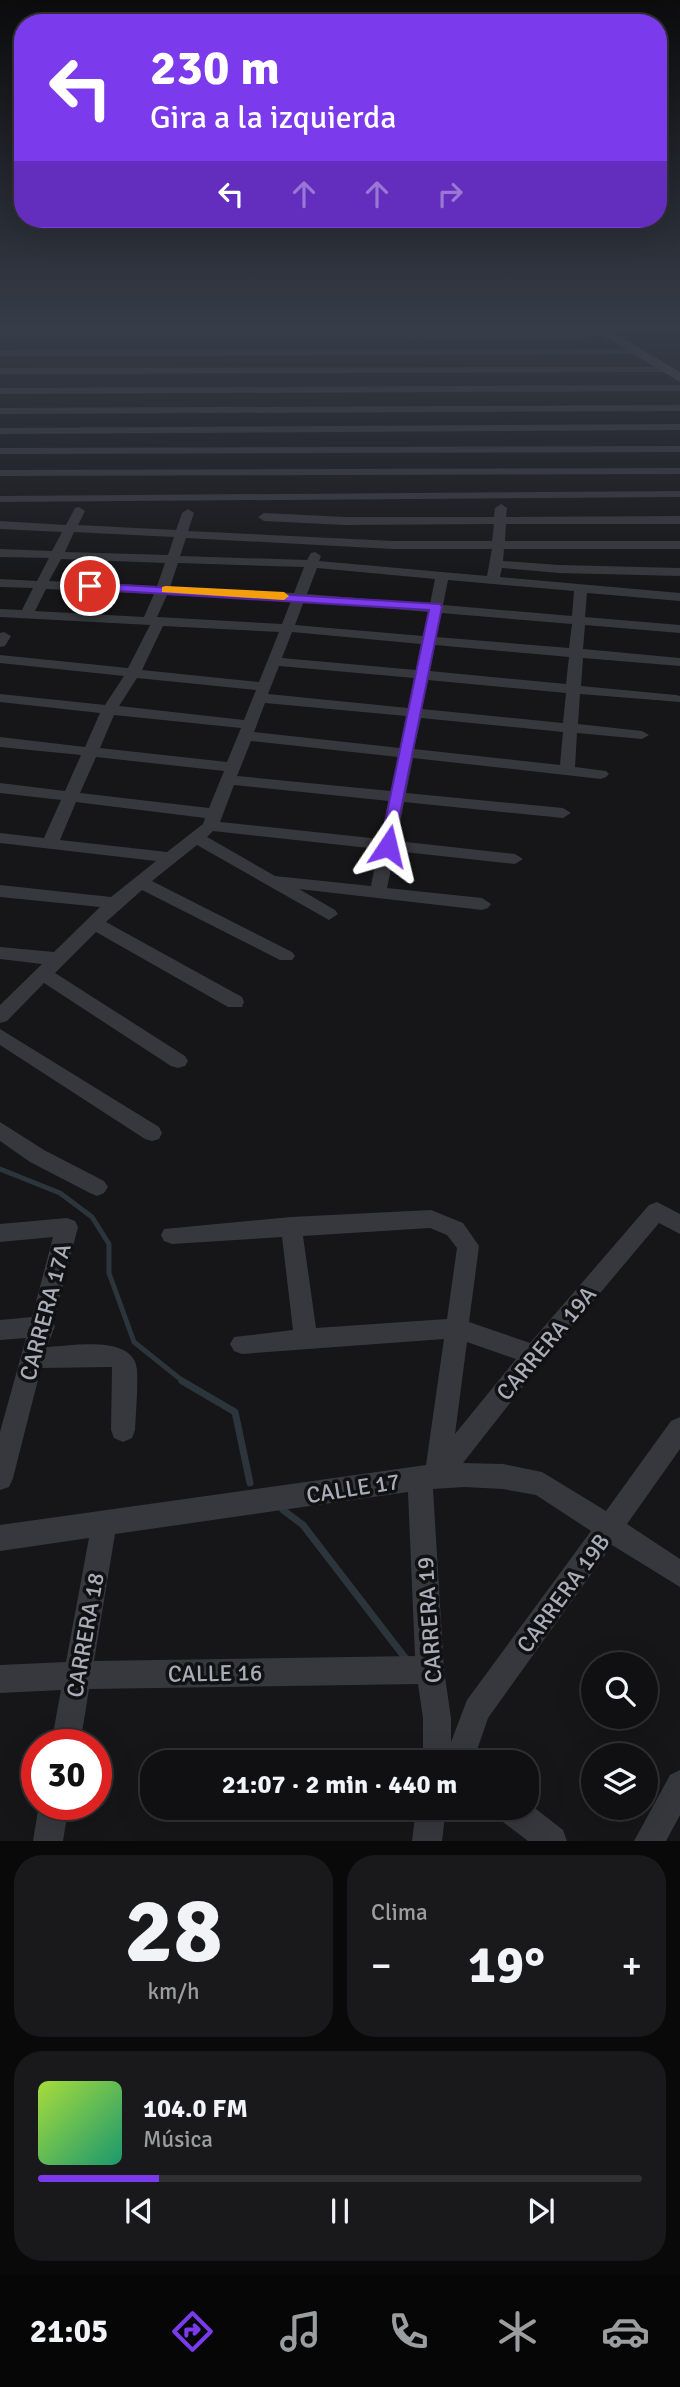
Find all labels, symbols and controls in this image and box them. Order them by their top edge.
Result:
text: 230 m [150,38,280,98]
icon: left [35,42,126,133]
text: Gira a la izquierda [150,98,397,137]
icon: left [212,175,250,213]
icon: ahead [285,175,323,213]
icon: ahead [358,175,396,213]
icon: right [431,175,469,213]
pin [60,556,120,616]
icon: arrive [71,567,109,605]
position arrow [351,809,425,883]
street label: CARRERA 17A [13,1241,78,1384]
street label: CARRERA 19A [490,1280,603,1406]
street label: CALLE 17 [304,1467,402,1510]
street label: CARRERA 19B [510,1528,616,1659]
street label: CARRERA 19 [411,1556,448,1684]
street label: CARRERA 18 [60,1570,111,1700]
map controls [581,1652,658,1820]
button: search [581,1652,658,1729]
street label: CALLE 16 [168,1658,262,1689]
speed limit sign: 30 [21,1729,112,1820]
button: layers [581,1743,658,1820]
text: 21:07 · 2 min · 440 m [222,1769,457,1801]
text: 28 [124,1875,223,1988]
text: Clima [371,1898,428,1927]
text: 19° [468,1933,545,1997]
text: − [371,1942,392,1989]
text: + [621,1942,642,1989]
text: km/h [147,1977,200,2006]
text: 104.0 FM [143,2093,248,2125]
text: Música [143,2125,213,2154]
icon: previous [120,2192,158,2230]
icon: pause [321,2192,359,2230]
icon: next [522,2192,560,2230]
icon: directions [168,2307,217,2356]
icon: music [276,2307,325,2356]
icon: phone [384,2307,433,2356]
icon: climate [493,2307,542,2356]
icon: car [601,2307,650,2356]
text: 21:05 [30,2312,108,2351]

